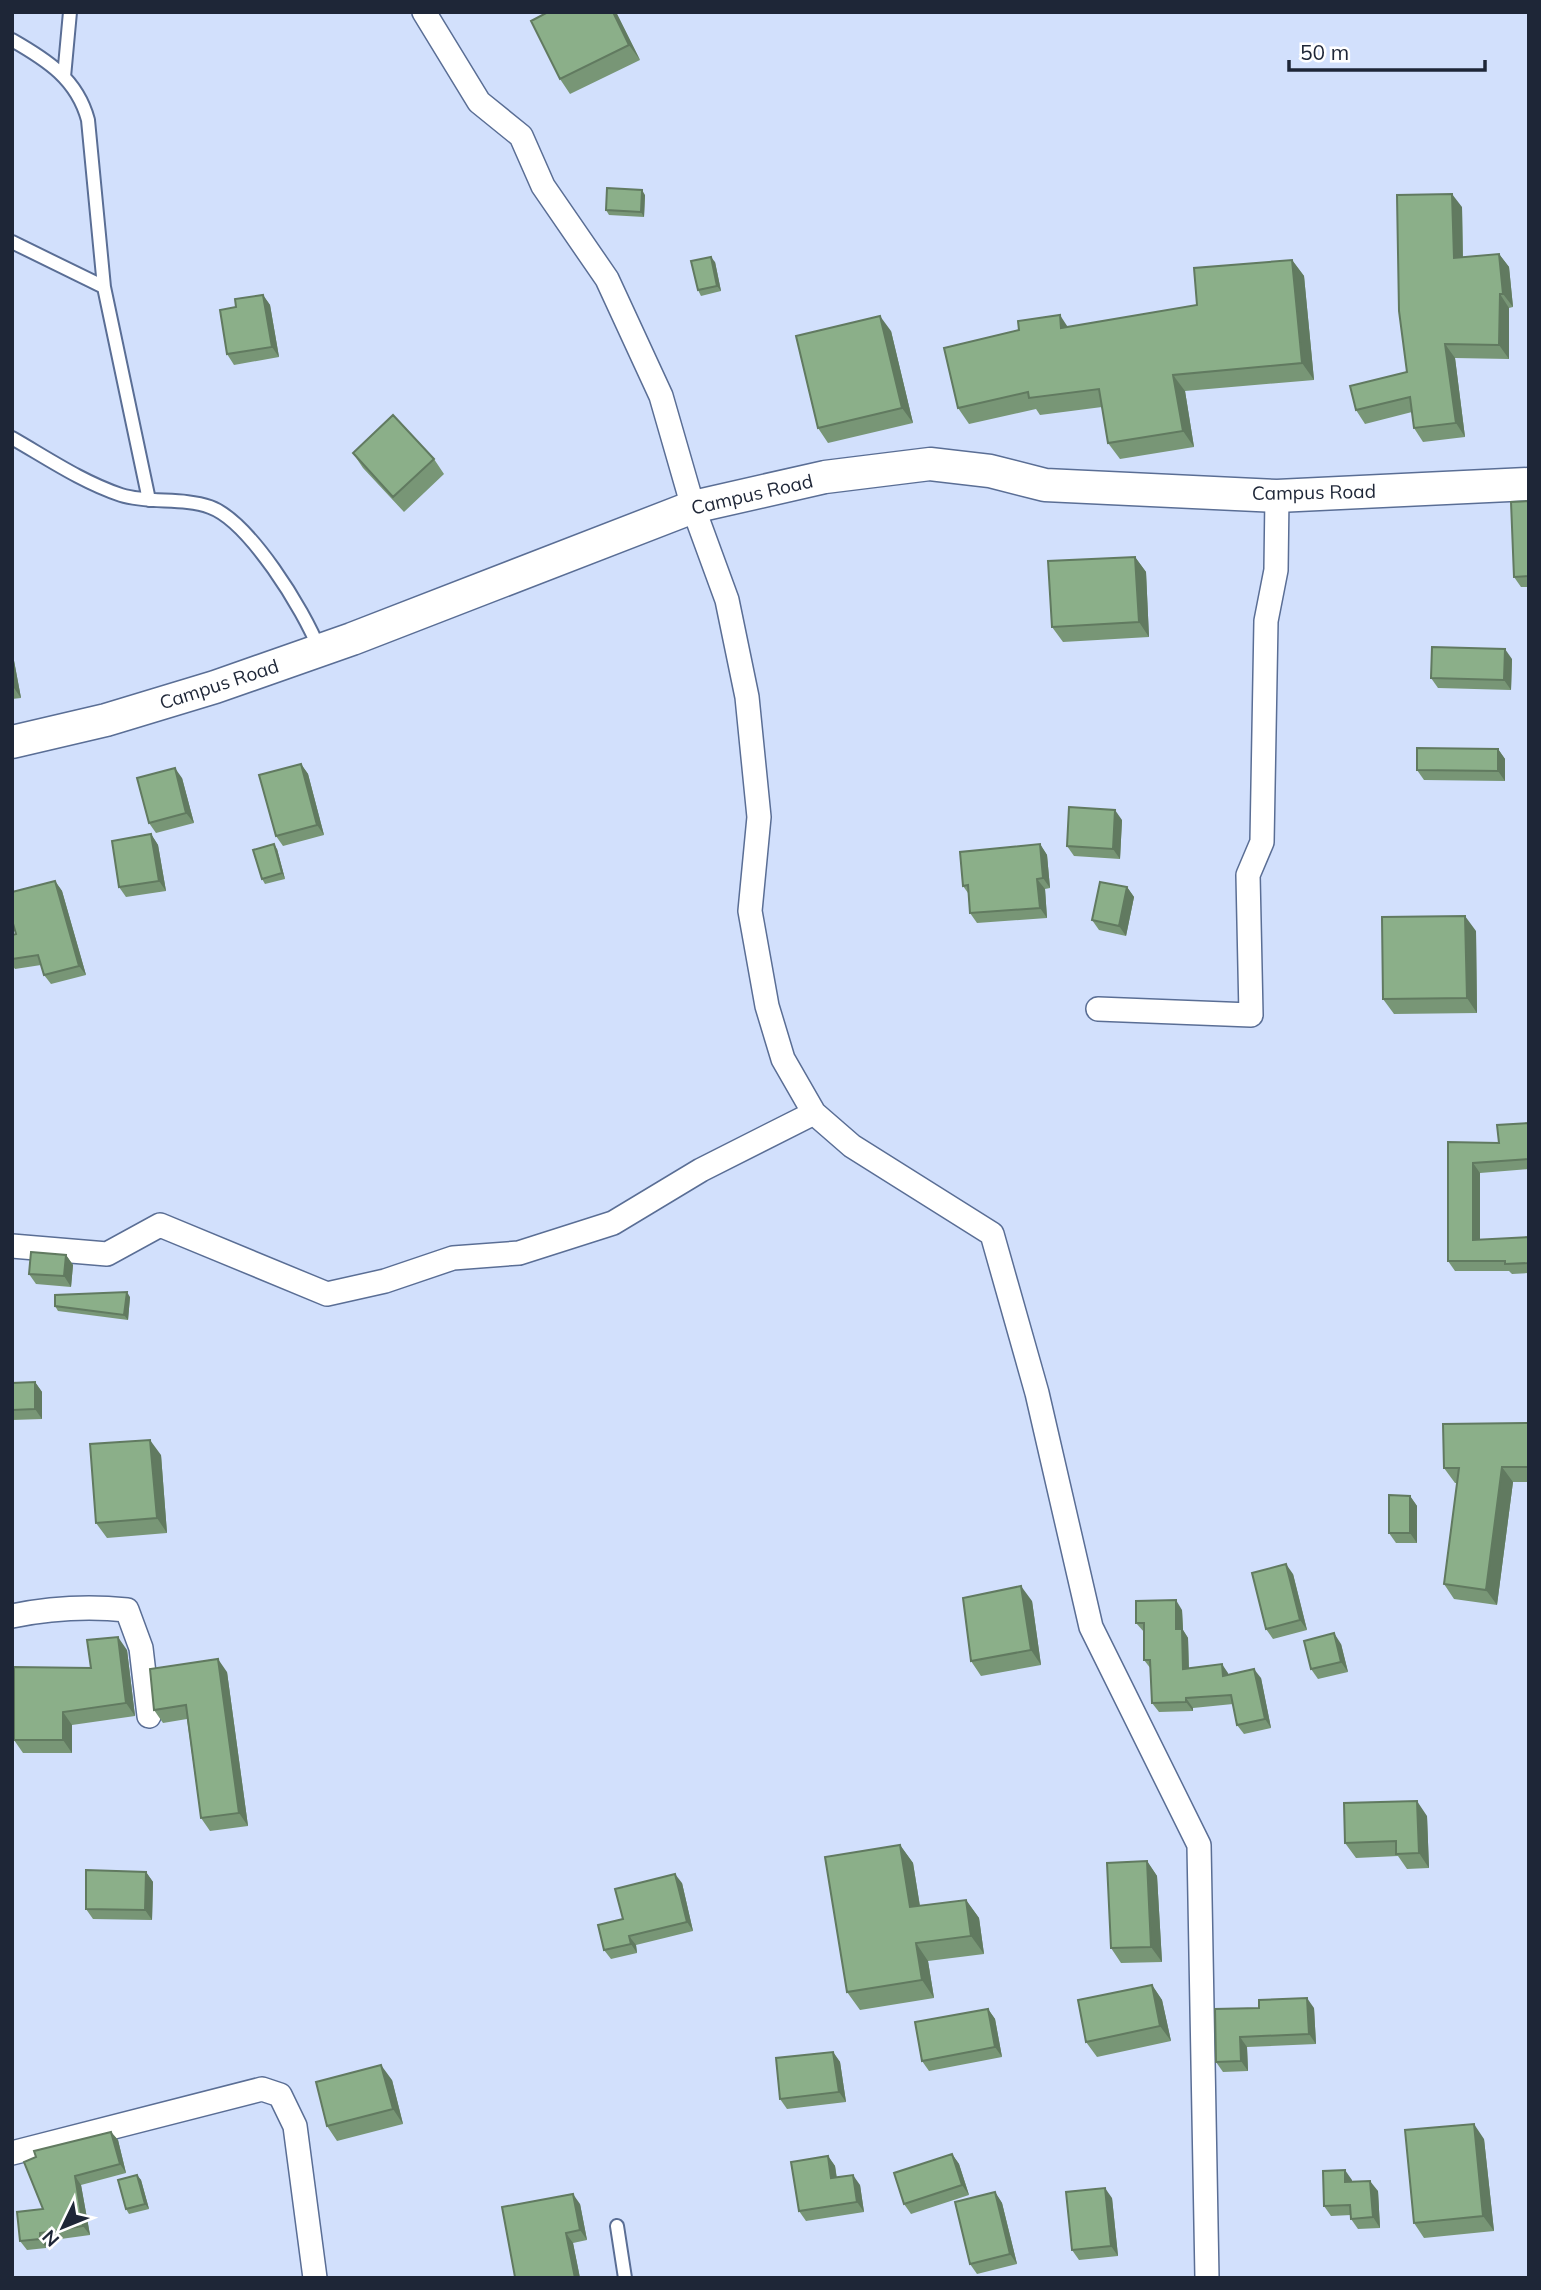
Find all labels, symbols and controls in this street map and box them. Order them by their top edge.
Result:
scale bar [1289,28,1485,72]
text: 50 m [1300,39,1349,65]
street label: Campus Road [689,468,815,520]
street label: Campus Road [1252,479,1376,505]
street label: Campus Road [156,653,282,715]
north arrow [28,2192,98,2262]
text: N [37,2225,64,2252]

